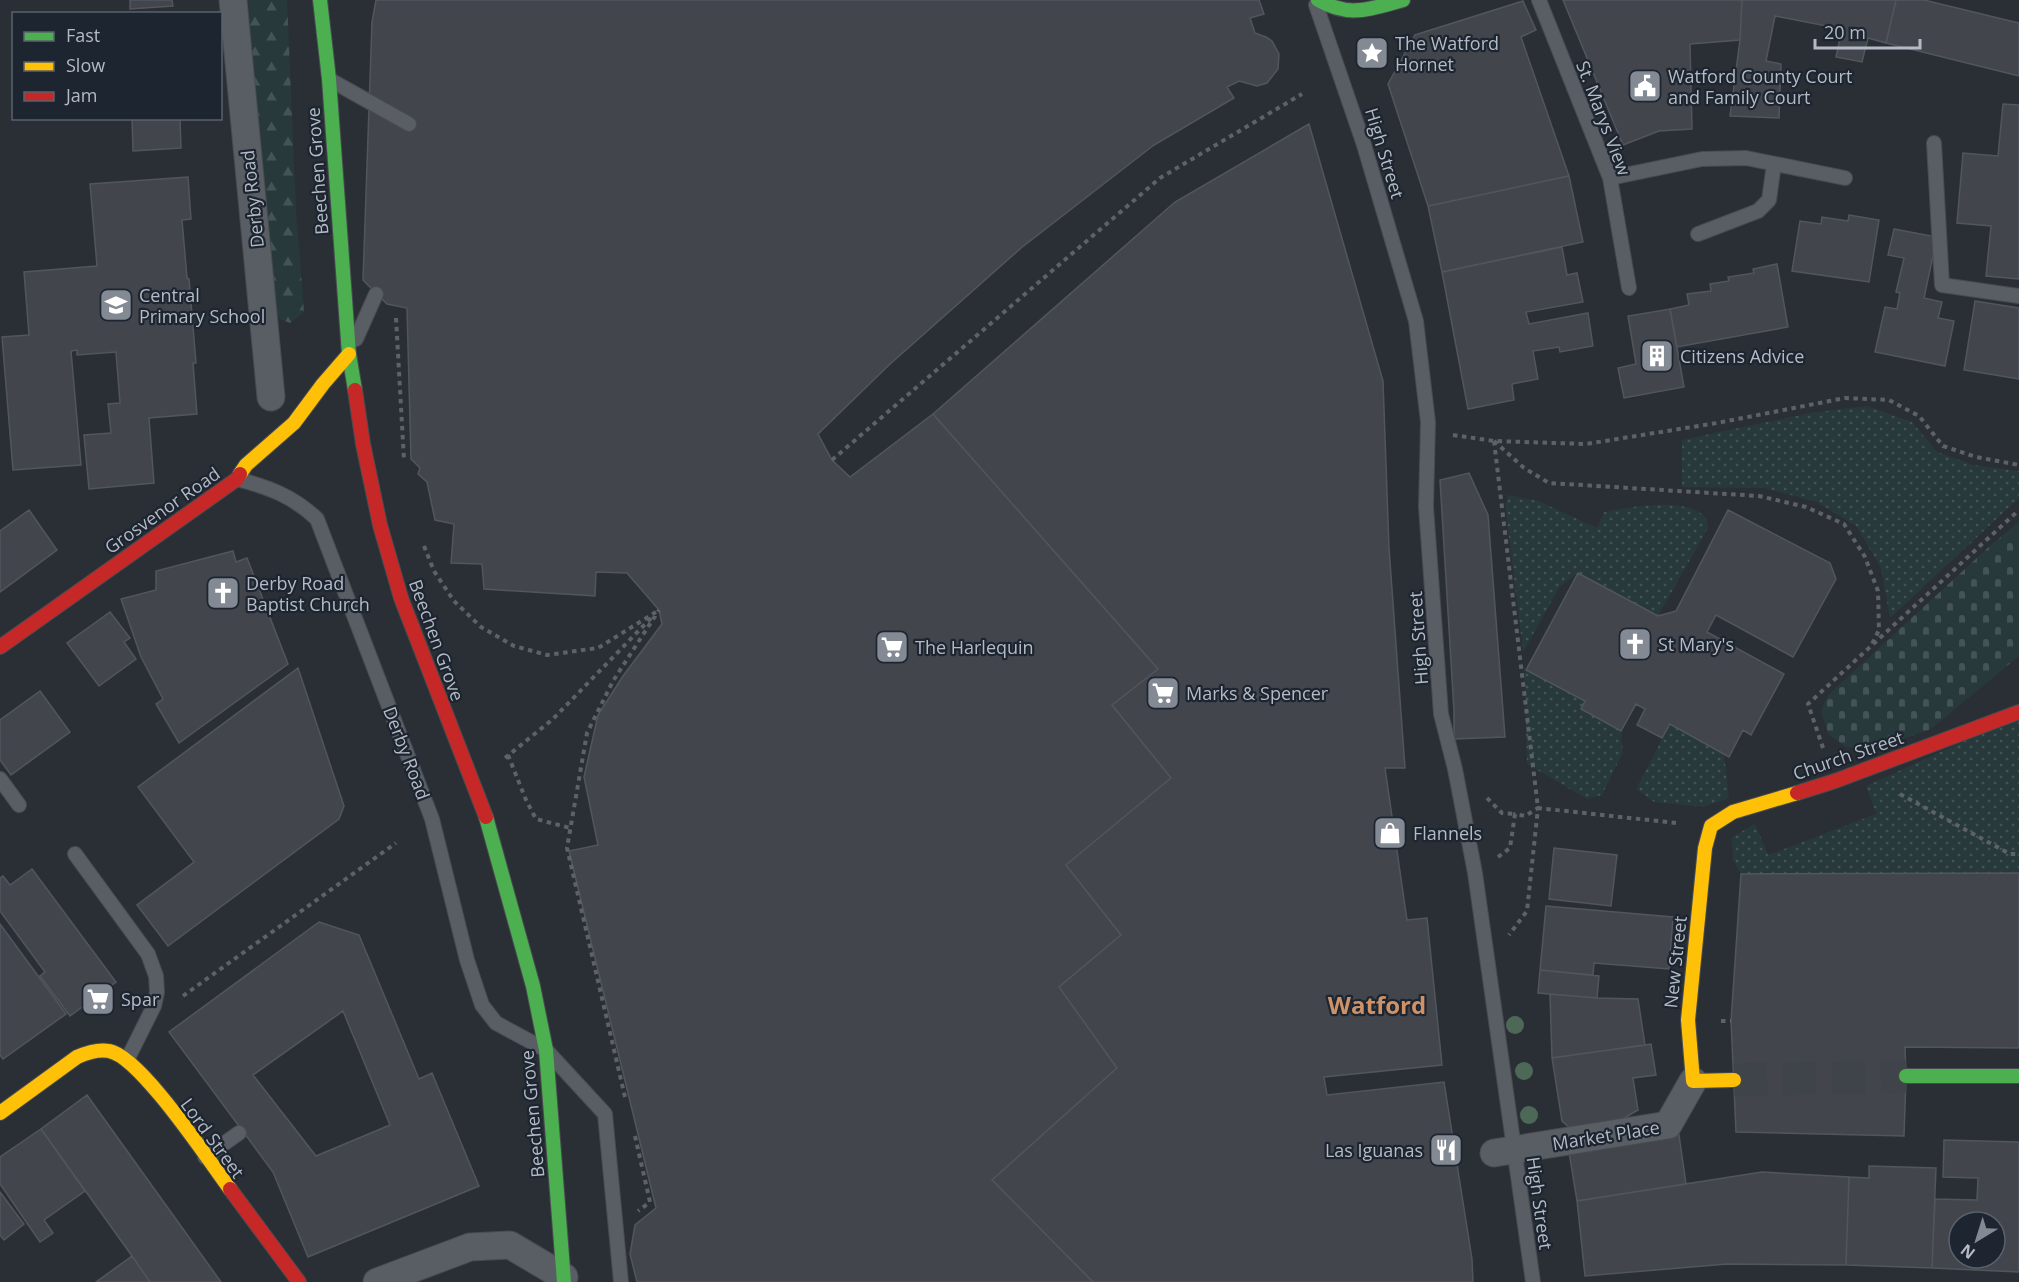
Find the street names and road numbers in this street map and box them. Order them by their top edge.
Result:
street label: St. Marys View [1571,57,1637,179]
street label: High Street [1360,105,1410,201]
street label: Beechen Grove [301,106,333,236]
street label: Derby Road [235,149,269,249]
street label: Grosvenor Road [99,461,225,559]
street label: Beechen Grove [404,576,470,704]
street label: High Street [1403,590,1433,686]
street label: Derby Road [378,703,436,803]
street label: Church Street [1790,725,1906,785]
street label: New Street [1658,915,1692,1009]
street label: Beechen Grove [514,1049,550,1179]
street label: Lord Street [176,1093,250,1183]
street label: Market Place [1551,1115,1661,1155]
street label: High Street [1522,1155,1558,1251]

